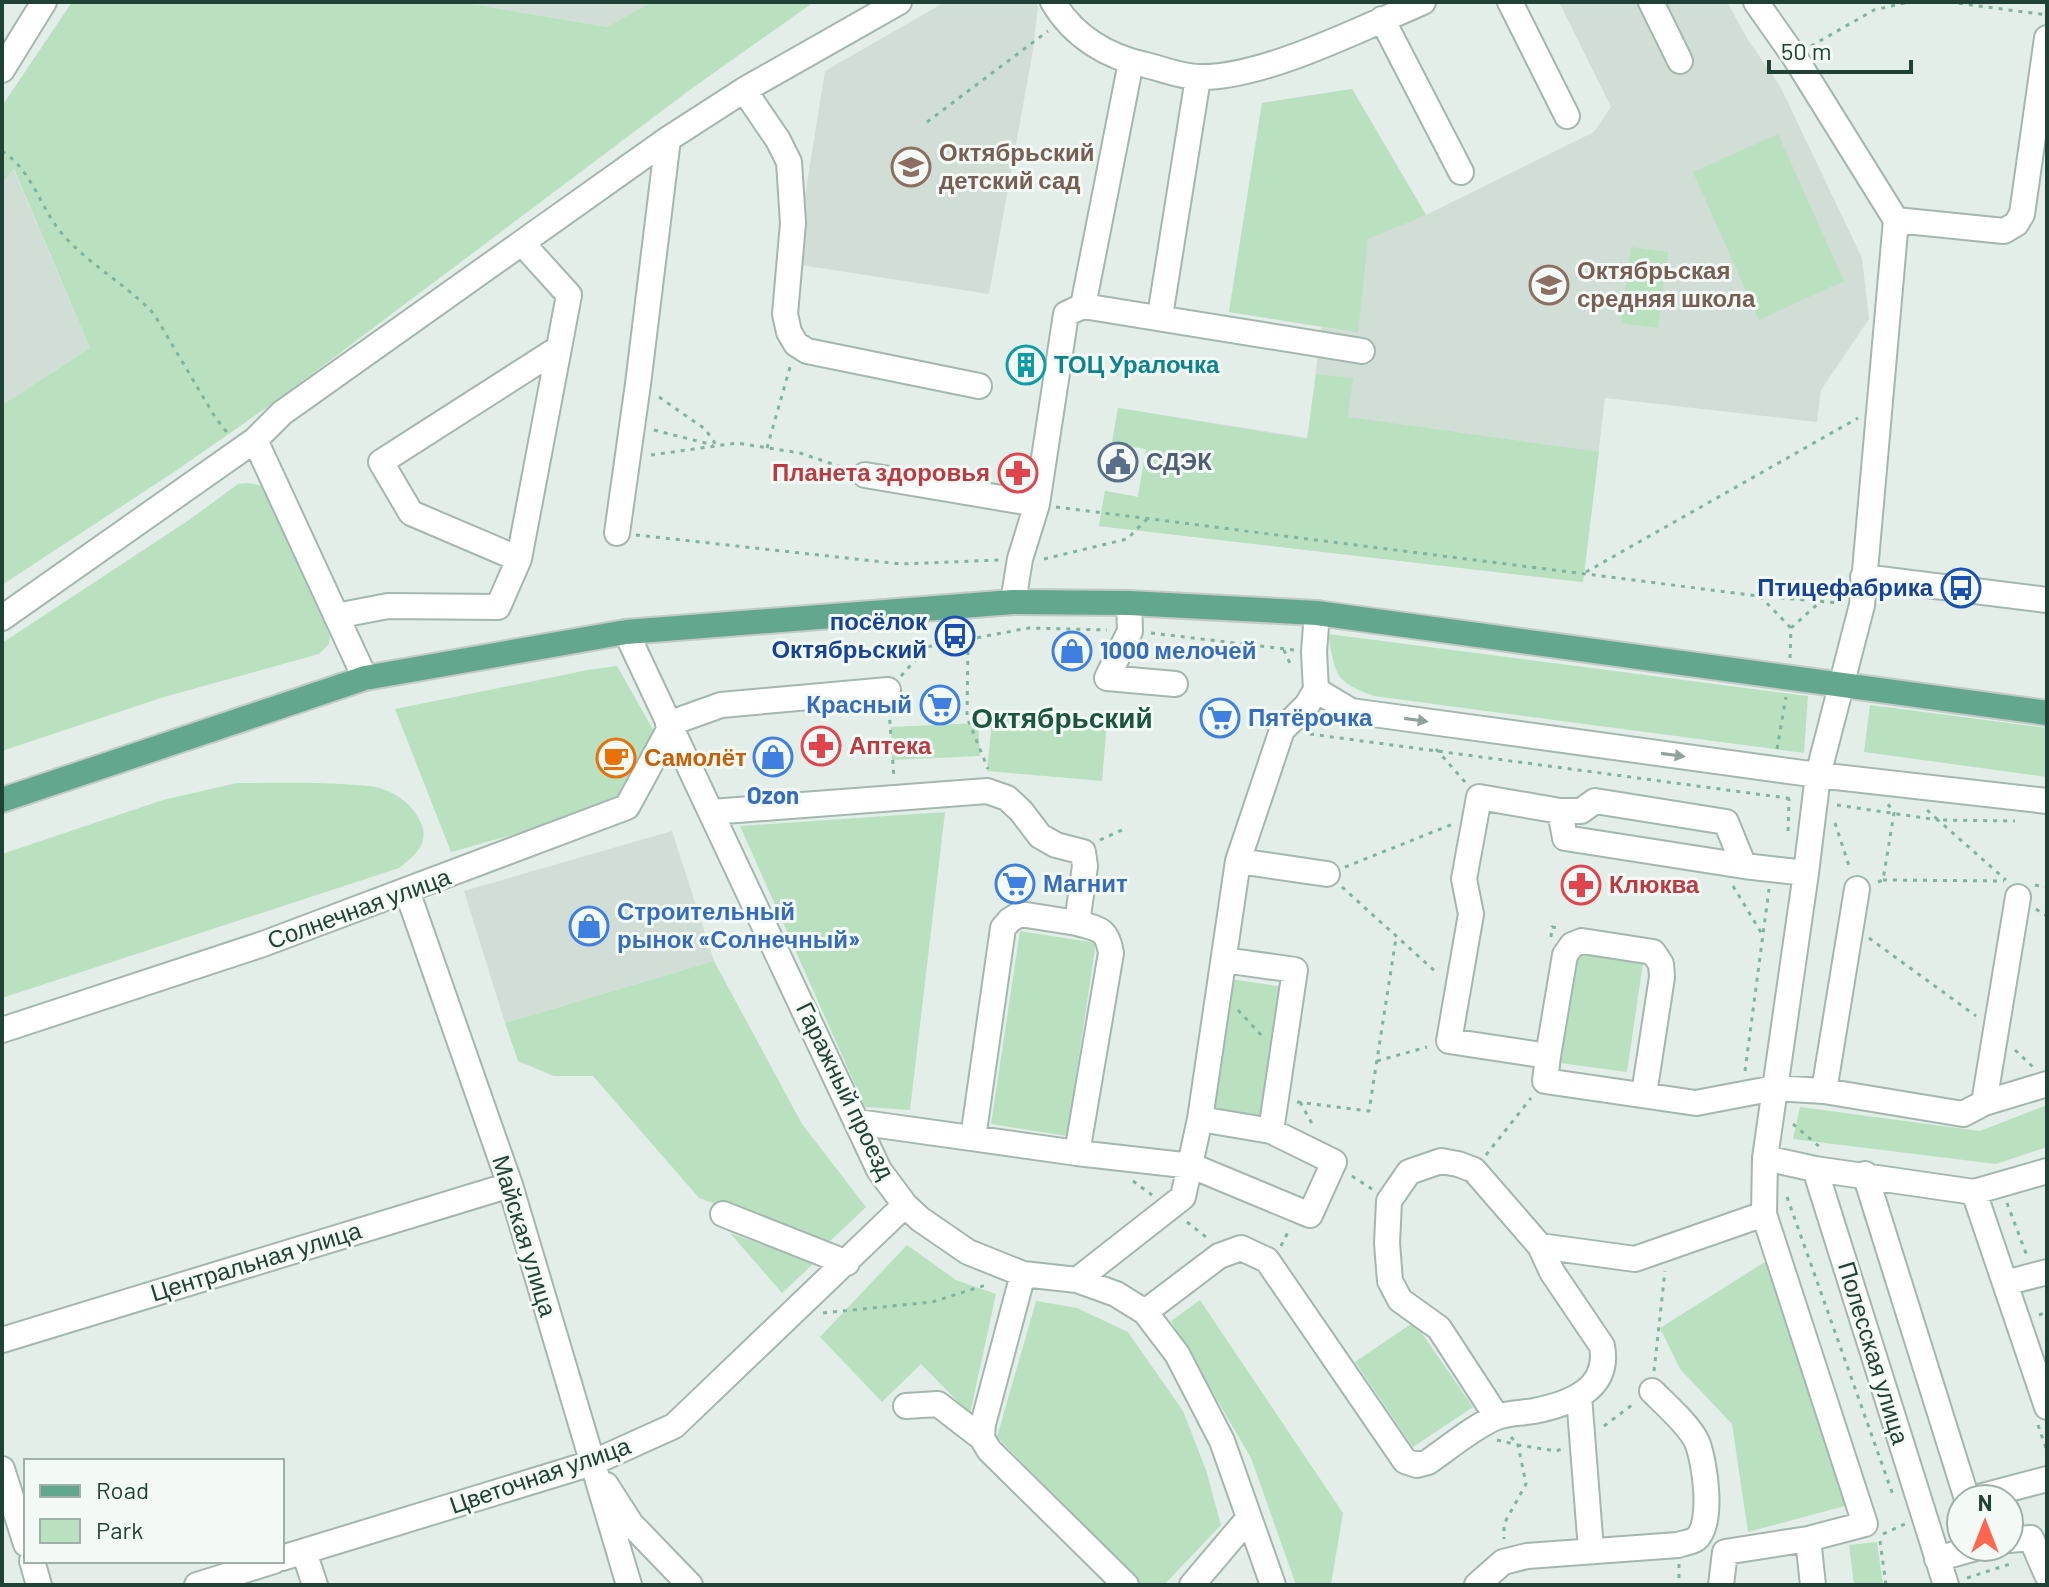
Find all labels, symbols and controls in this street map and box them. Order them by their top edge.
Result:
scale bar [1769,24,1911,74]
text: 50 m [1781,36,1832,65]
place label: Октябрьский детский сад [939,137,1095,194]
school or university icon: Октябрьский детский сад [890,146,932,188]
place label: Октябрьская средняя школа [1577,255,1756,312]
school or university icon: Октябрьская средняя школа [1528,264,1570,306]
building icon: ТОЦ Уралочка [1005,344,1047,386]
place label: ТОЦ Уралочка [1054,349,1220,378]
public building icon: СДЭК [1097,441,1139,483]
place label: СДЭК [1146,446,1212,475]
pharmacy icon: Планета здоровья [997,452,1039,494]
place label: Планета здоровья [772,457,990,486]
bus stop icon: Птицефабрика [1940,567,1982,609]
place label: Птицефабрика [1757,572,1934,601]
place label: посёлок Октябрьский [771,606,928,663]
bus stop icon: посёлок Октябрьский [934,615,976,657]
shop icon: 1000 мелочей [1051,630,1093,672]
place label: 1000 мелочей [1100,635,1256,664]
supermarket icon: Красный [919,684,961,726]
place label: Красный [806,689,912,718]
supermarket icon: Пятёрочка [1199,697,1241,739]
district label: Октябрьский [971,700,1153,734]
place label: Пятёрочка [1248,702,1373,731]
one-way arrow [1403,714,1428,727]
pharmacy icon: Аптека [800,725,842,767]
place label: Аптека [849,730,932,759]
shop icon: Ozon [752,736,794,778]
cafe icon: Самолёт [595,737,637,779]
place label: Самолёт [644,742,747,771]
one-way arrow [1661,748,1686,761]
place label: Ozon [747,780,799,809]
street label: Солнечная улица [263,861,455,954]
supermarket icon: Магнит [994,863,1036,905]
pharmacy icon: Клюква [1560,864,1602,906]
place label: Магнит [1043,868,1128,897]
place label: Клюква [1609,869,1700,898]
place label: Строительный рынок «Солнечный» [617,896,860,953]
shop icon: Строительный рынок «Солнечный» [568,905,610,947]
street label: Гаражный проезд [791,997,902,1184]
street label: Майская улица [487,1151,564,1320]
street label: Центральная улица [147,1215,365,1306]
street label: Полесская улица [1833,1258,1916,1448]
street label: Цветочная улица [445,1430,634,1519]
legend [24,1459,284,1563]
text: Road [96,1475,149,1504]
north arrow [1945,1483,2025,1563]
text: N [1978,1489,1992,1515]
text: Park [96,1515,143,1544]

